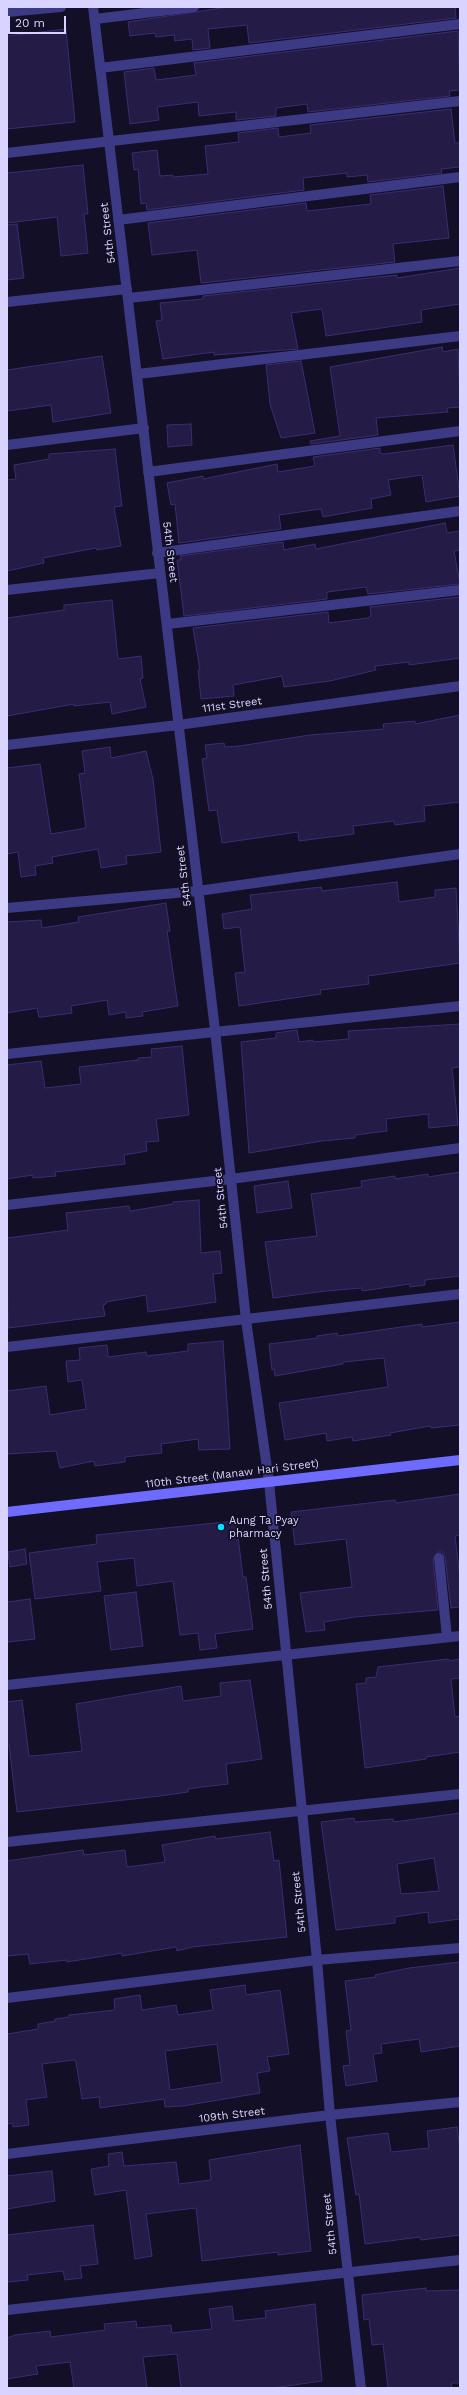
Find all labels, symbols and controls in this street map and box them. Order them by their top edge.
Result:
scale bar [10,8,68,34]
text: 20 m [15,16,45,30]
street label: 54th Street [98,202,118,264]
street label: 54th Street [160,521,180,583]
street label: 111st Street [201,694,263,716]
street label: 54th Street [174,845,194,907]
street label: 54th Street [211,1167,231,1229]
street label: 110th Street (Manaw Hari Street) [144,1457,320,1491]
place label: Aung Ta Pyay pharmacy [229,1514,299,1540]
marker: Aung Ta Pyay pharmacy [216,1522,226,1532]
street label: 54th Street [257,1548,275,1610]
street label: 54th Street [289,1871,309,1933]
street label: 109th Street [198,2104,266,2126]
street label: 54th Street [320,2193,340,2255]

